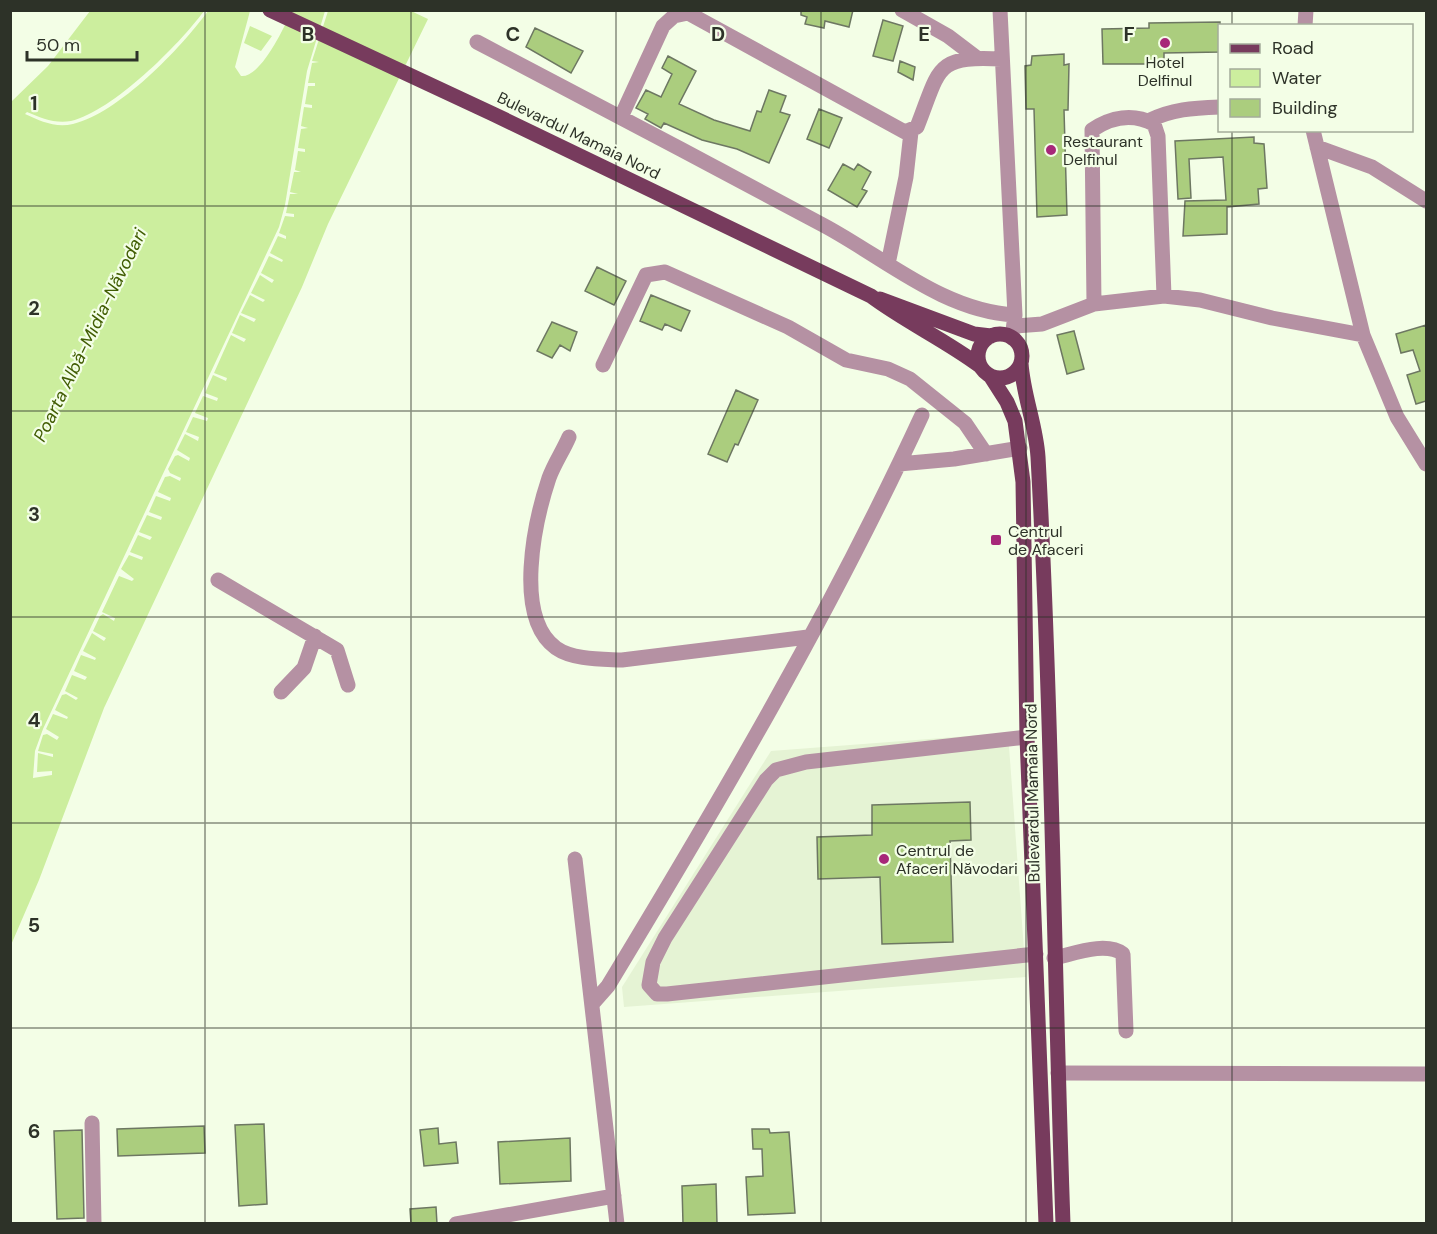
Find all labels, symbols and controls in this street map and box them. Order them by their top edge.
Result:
text: B [302,21,314,47]
text: C [506,21,520,47]
text: D [711,21,725,47]
text: E [918,21,930,47]
text: F [1123,21,1135,47]
scale bar [27,24,136,62]
legend [1218,24,1413,132]
text: 50 m [36,33,80,57]
marker: Hotel Delfinul [1158,36,1172,50]
text: Road [1272,36,1314,60]
place label: Hotel Delfinul [1138,52,1192,91]
text: Water [1272,66,1322,90]
street label: Bulevardul Mamaia Nord [494,87,664,184]
text: 1 [30,90,38,116]
text: Building [1272,96,1337,120]
place label: Restaurant Delfinul [1063,131,1143,170]
marker: Restaurant Delfinul [1044,143,1058,157]
water label: Poarta Albă-Midia-Năvodari [28,224,152,446]
text: 2 [28,295,40,321]
text: 3 [28,501,40,527]
place label: Centrul de Afaceri [1008,521,1084,560]
marker: Centrul de Afaceri [989,533,1003,547]
street label: Bulevardul Mamaia Nord [1020,704,1045,882]
text: 4 [28,707,41,733]
place label: Centrul de Afaceri Năvodari [896,840,1018,879]
marker: Centrul de Afaceri Năvodari [877,852,891,866]
text: 5 [28,912,40,938]
text: 6 [28,1118,40,1144]

